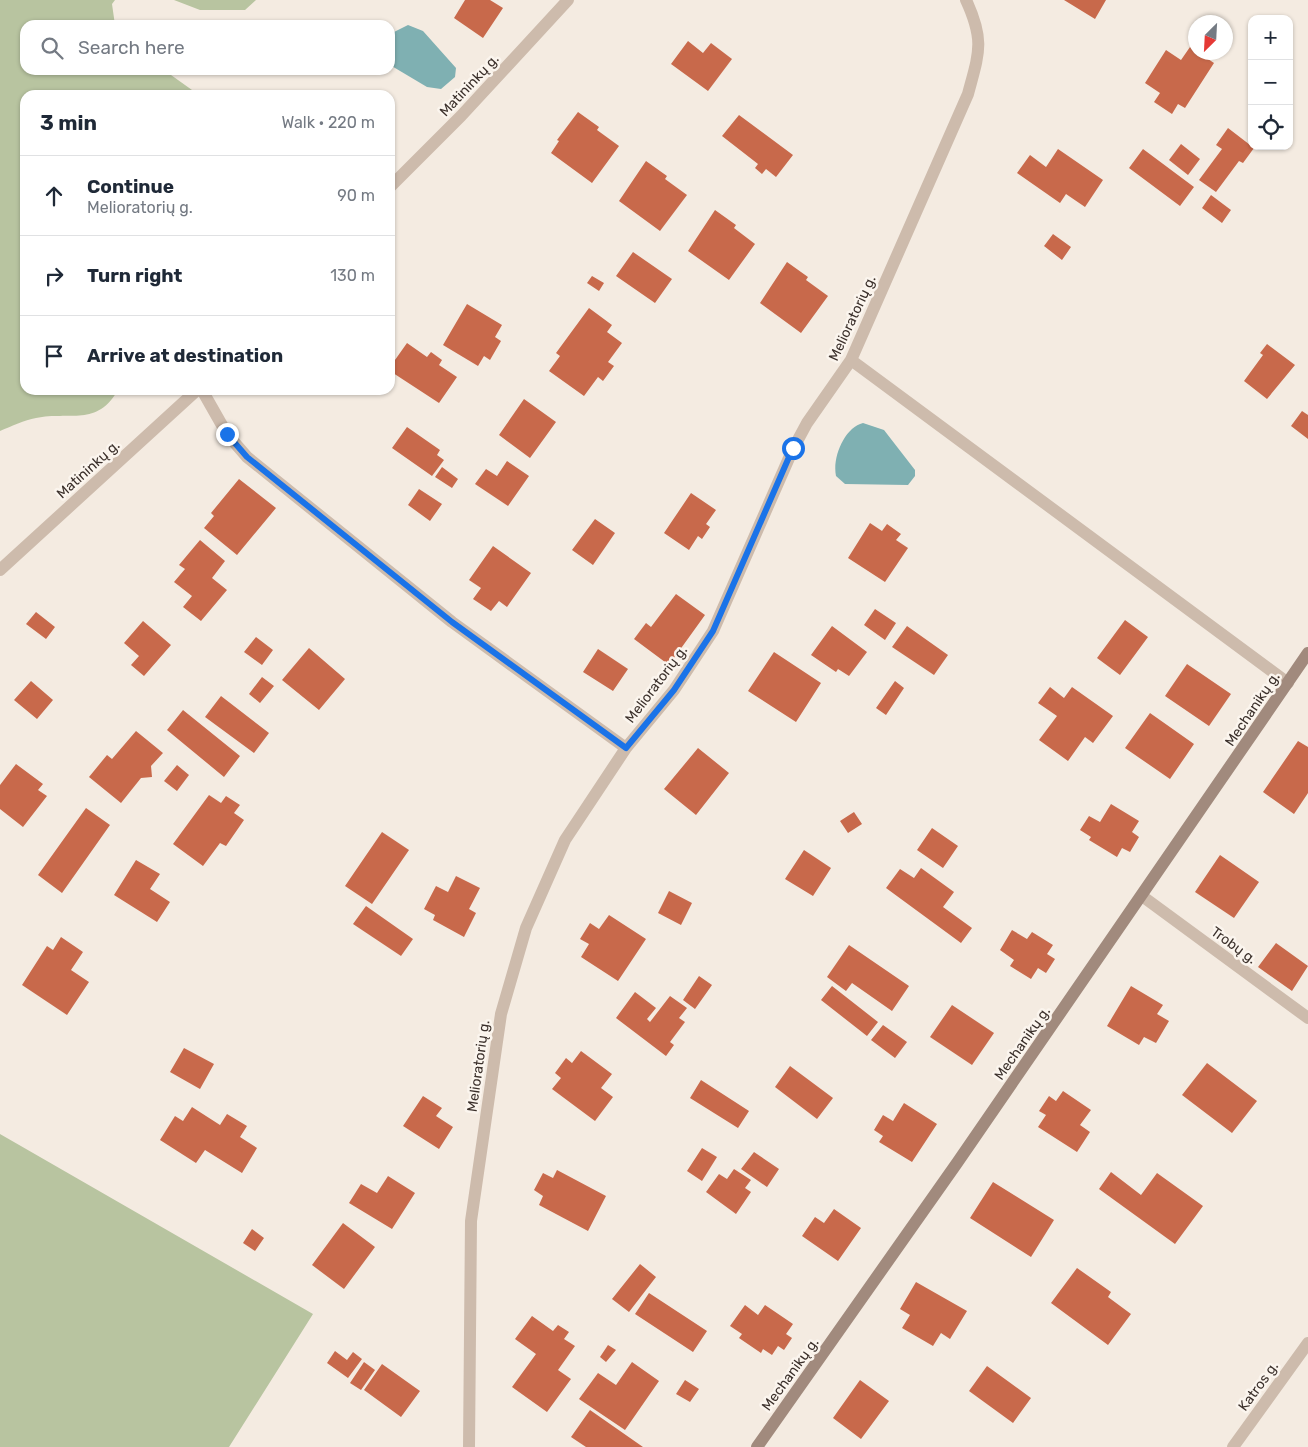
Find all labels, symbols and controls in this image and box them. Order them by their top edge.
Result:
north arrow [1188,15,1233,60]
map controls [1248,15,1293,150]
button: + [1248,15,1293,60]
search box [20,20,395,75]
icon: search [38,34,66,62]
text: Search here [78,36,185,59]
street label: Matininkų g. [436,51,503,120]
button: − [1248,60,1293,105]
button: locate [1248,105,1293,150]
text: 3 min [40,110,97,135]
text: Walk · 220 m [282,113,375,132]
text: Continue [87,175,174,198]
icon: ahead [40,182,68,210]
text: 90 m [337,186,375,205]
text: Melioratorių g. [87,198,193,217]
icon: right [40,262,68,290]
text: Turn right [87,264,182,287]
text: 130 m [330,266,375,285]
street label: Melioratorių g. [825,273,880,364]
icon: arrive [40,342,68,370]
text: Arrive at destination [87,344,283,367]
route end [216,423,239,446]
street label: Matininkų g. [53,437,123,502]
route start [782,437,805,460]
street label: Melioratorių g. [622,642,691,726]
street label: Mechanikų g. [1221,669,1283,750]
street label: Trobų g. [1208,923,1260,968]
street label: Mechanikų g. [991,1003,1054,1083]
street label: Melioratorių g. [464,1019,493,1113]
street label: Mechanikų g. [758,1335,822,1414]
street label: Katros g. [1235,1358,1282,1414]

